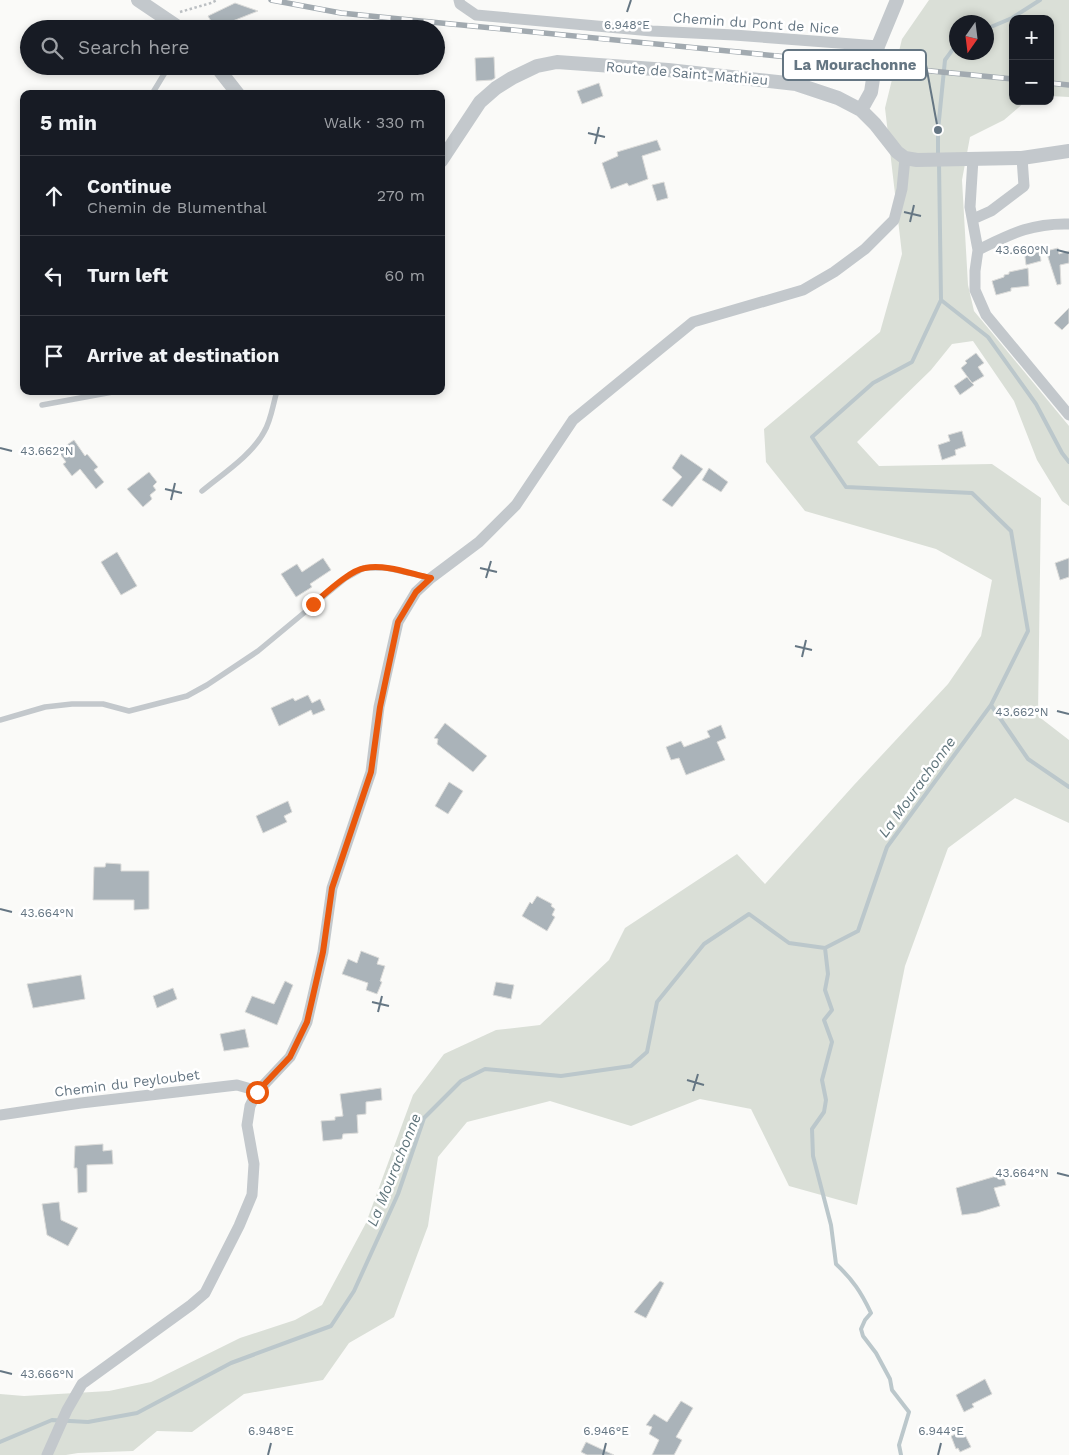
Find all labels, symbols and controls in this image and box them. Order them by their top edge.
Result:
street label: Chemin du Pont de Nice [672,9,840,37]
north arrow [949,15,994,60]
map controls [1009,15,1054,105]
button: + [1009,15,1054,60]
text: 6.948°E [604,18,650,32]
search box [20,20,445,75]
icon: search [38,34,66,62]
text: Search here [78,36,189,59]
callout: La Mourachonne [783,50,926,80]
text: La Mourachonne [794,56,917,74]
street label: Route de Saint-Mathieu [605,58,769,88]
button: − [1009,60,1054,105]
text: 5 min [40,110,97,135]
text: Walk · 330 m [324,113,425,132]
text: Continue [87,175,171,198]
icon: ahead [40,182,68,210]
text: 270 m [377,186,425,205]
text: Chemin de Blumenthal [87,198,267,217]
text: 43.660°N [995,243,1049,257]
icon: left [40,262,68,290]
text: Turn left [87,264,168,287]
text: 60 m [385,266,425,285]
icon: arrive [40,342,68,370]
text: Arrive at destination [87,344,279,367]
text: 43.662°N [20,444,74,458]
route end [302,593,325,616]
text: 43.662°N [995,705,1049,719]
water label: La Mourachonne [874,733,960,841]
text: 43.664°N [20,906,74,920]
street label: Chemin du Peyloubet [53,1066,201,1100]
route start [246,1081,269,1104]
water label: La Mourachonne [363,1111,425,1229]
text: 43.664°N [995,1166,1049,1180]
text: 43.666°N [20,1367,74,1381]
text: 6.948°E [248,1424,294,1438]
text: 6.946°E [583,1424,629,1438]
text: 6.944°E [918,1424,964,1438]

